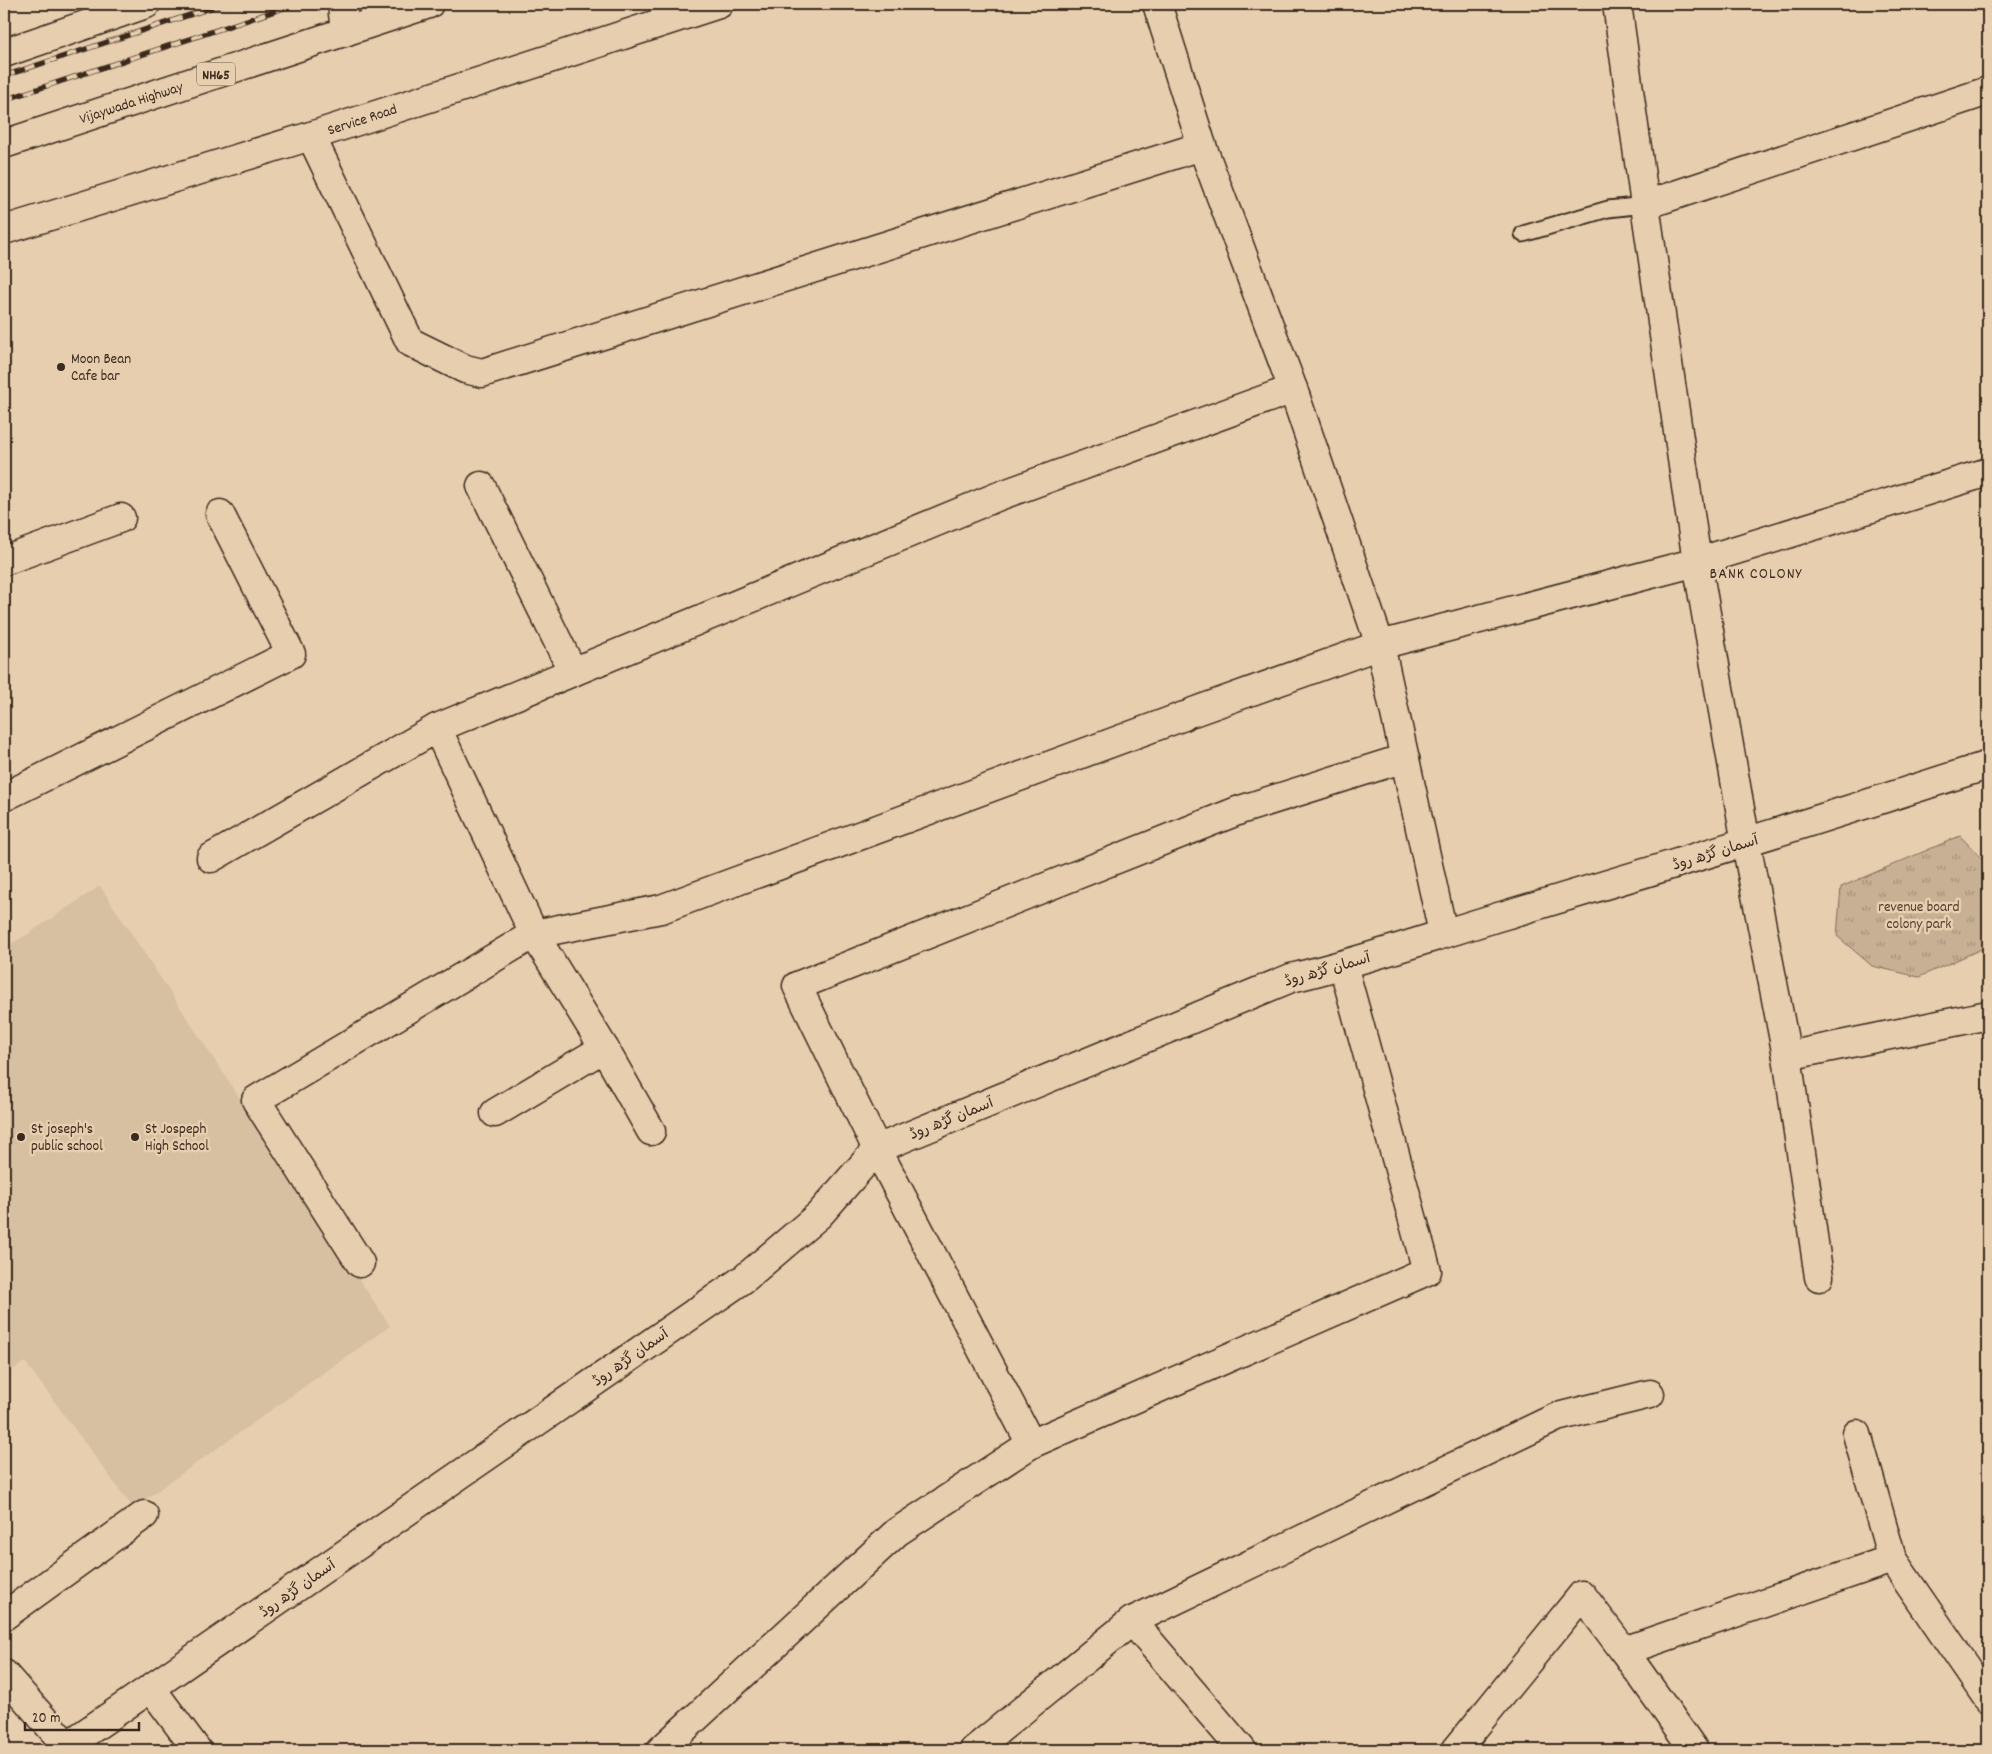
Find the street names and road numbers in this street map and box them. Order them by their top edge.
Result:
road number: NH65 [197,62,235,86]
street label: Vijaywada Highway [77,76,187,131]
street label: Service Road [325,99,400,142]
street label: آسمان گڑھ روڈ [1670,830,1763,877]
street label: آسمان گڑھ روڈ [1282,948,1375,994]
street label: آسمان گڑھ روڈ [906,1093,998,1147]
street label: آسمان گڑھ روڈ [588,1323,675,1393]
street label: آسمان گڑھ روڈ [255,1554,342,1624]

